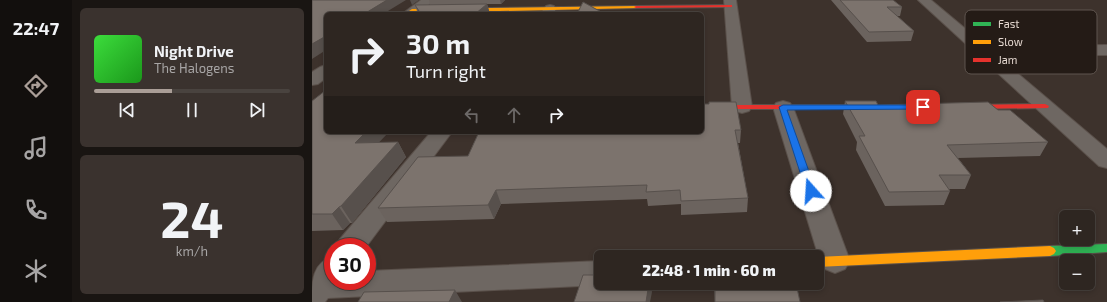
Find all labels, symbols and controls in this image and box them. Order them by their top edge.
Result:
legend [965,10,1097,74]
text: 22:47 [13,17,59,39]
text: Fast [998,17,1020,30]
text: 30 m [406,26,470,60]
icon: right [340,28,392,80]
text: Slow [998,35,1023,48]
text: Night Drive [154,42,234,60]
text: Jam [998,53,1017,66]
text: The Halogens [154,60,234,76]
text: Turn right [406,60,486,82]
icon: directions [22,72,50,100]
pin [906,90,940,124]
icon: arrive [912,96,934,118]
icon: previous [116,99,138,121]
icon: pause [181,99,203,121]
icon: next [246,99,268,121]
icon: left [461,104,483,126]
icon: ahead [503,104,525,126]
icon: right [545,104,567,126]
icon: music [22,134,50,162]
position arrow [790,170,832,212]
text: 24 [160,186,224,248]
icon: phone [22,196,50,224]
map controls [1059,210,1095,290]
button: + [1059,210,1095,246]
speed limit sign: 30 [324,238,376,290]
text: km/h [176,243,208,259]
button: − [1059,254,1095,290]
icon: climate [22,257,50,285]
text: 22:48 · 1 min · 60 m [642,261,776,279]

